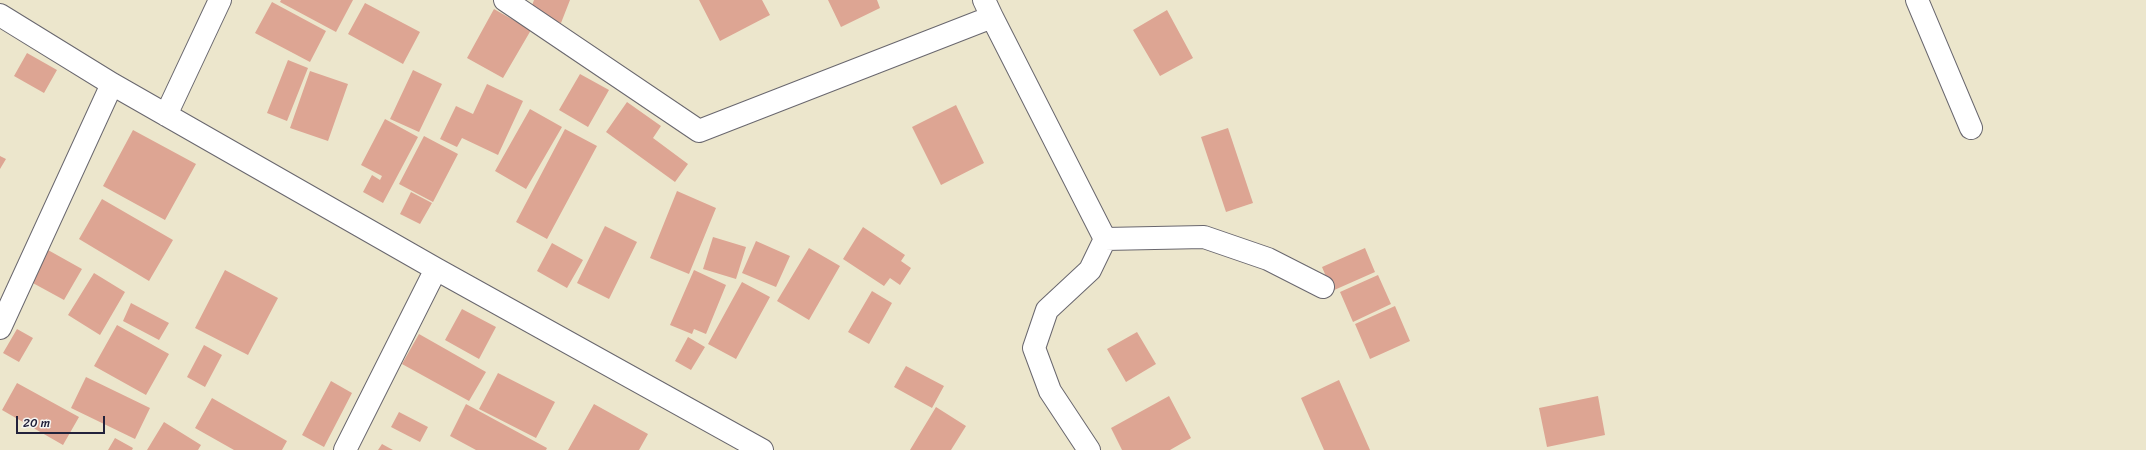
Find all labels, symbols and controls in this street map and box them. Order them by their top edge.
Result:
scale bar [18,408,107,434]
text: 20 m [23,412,50,434]

